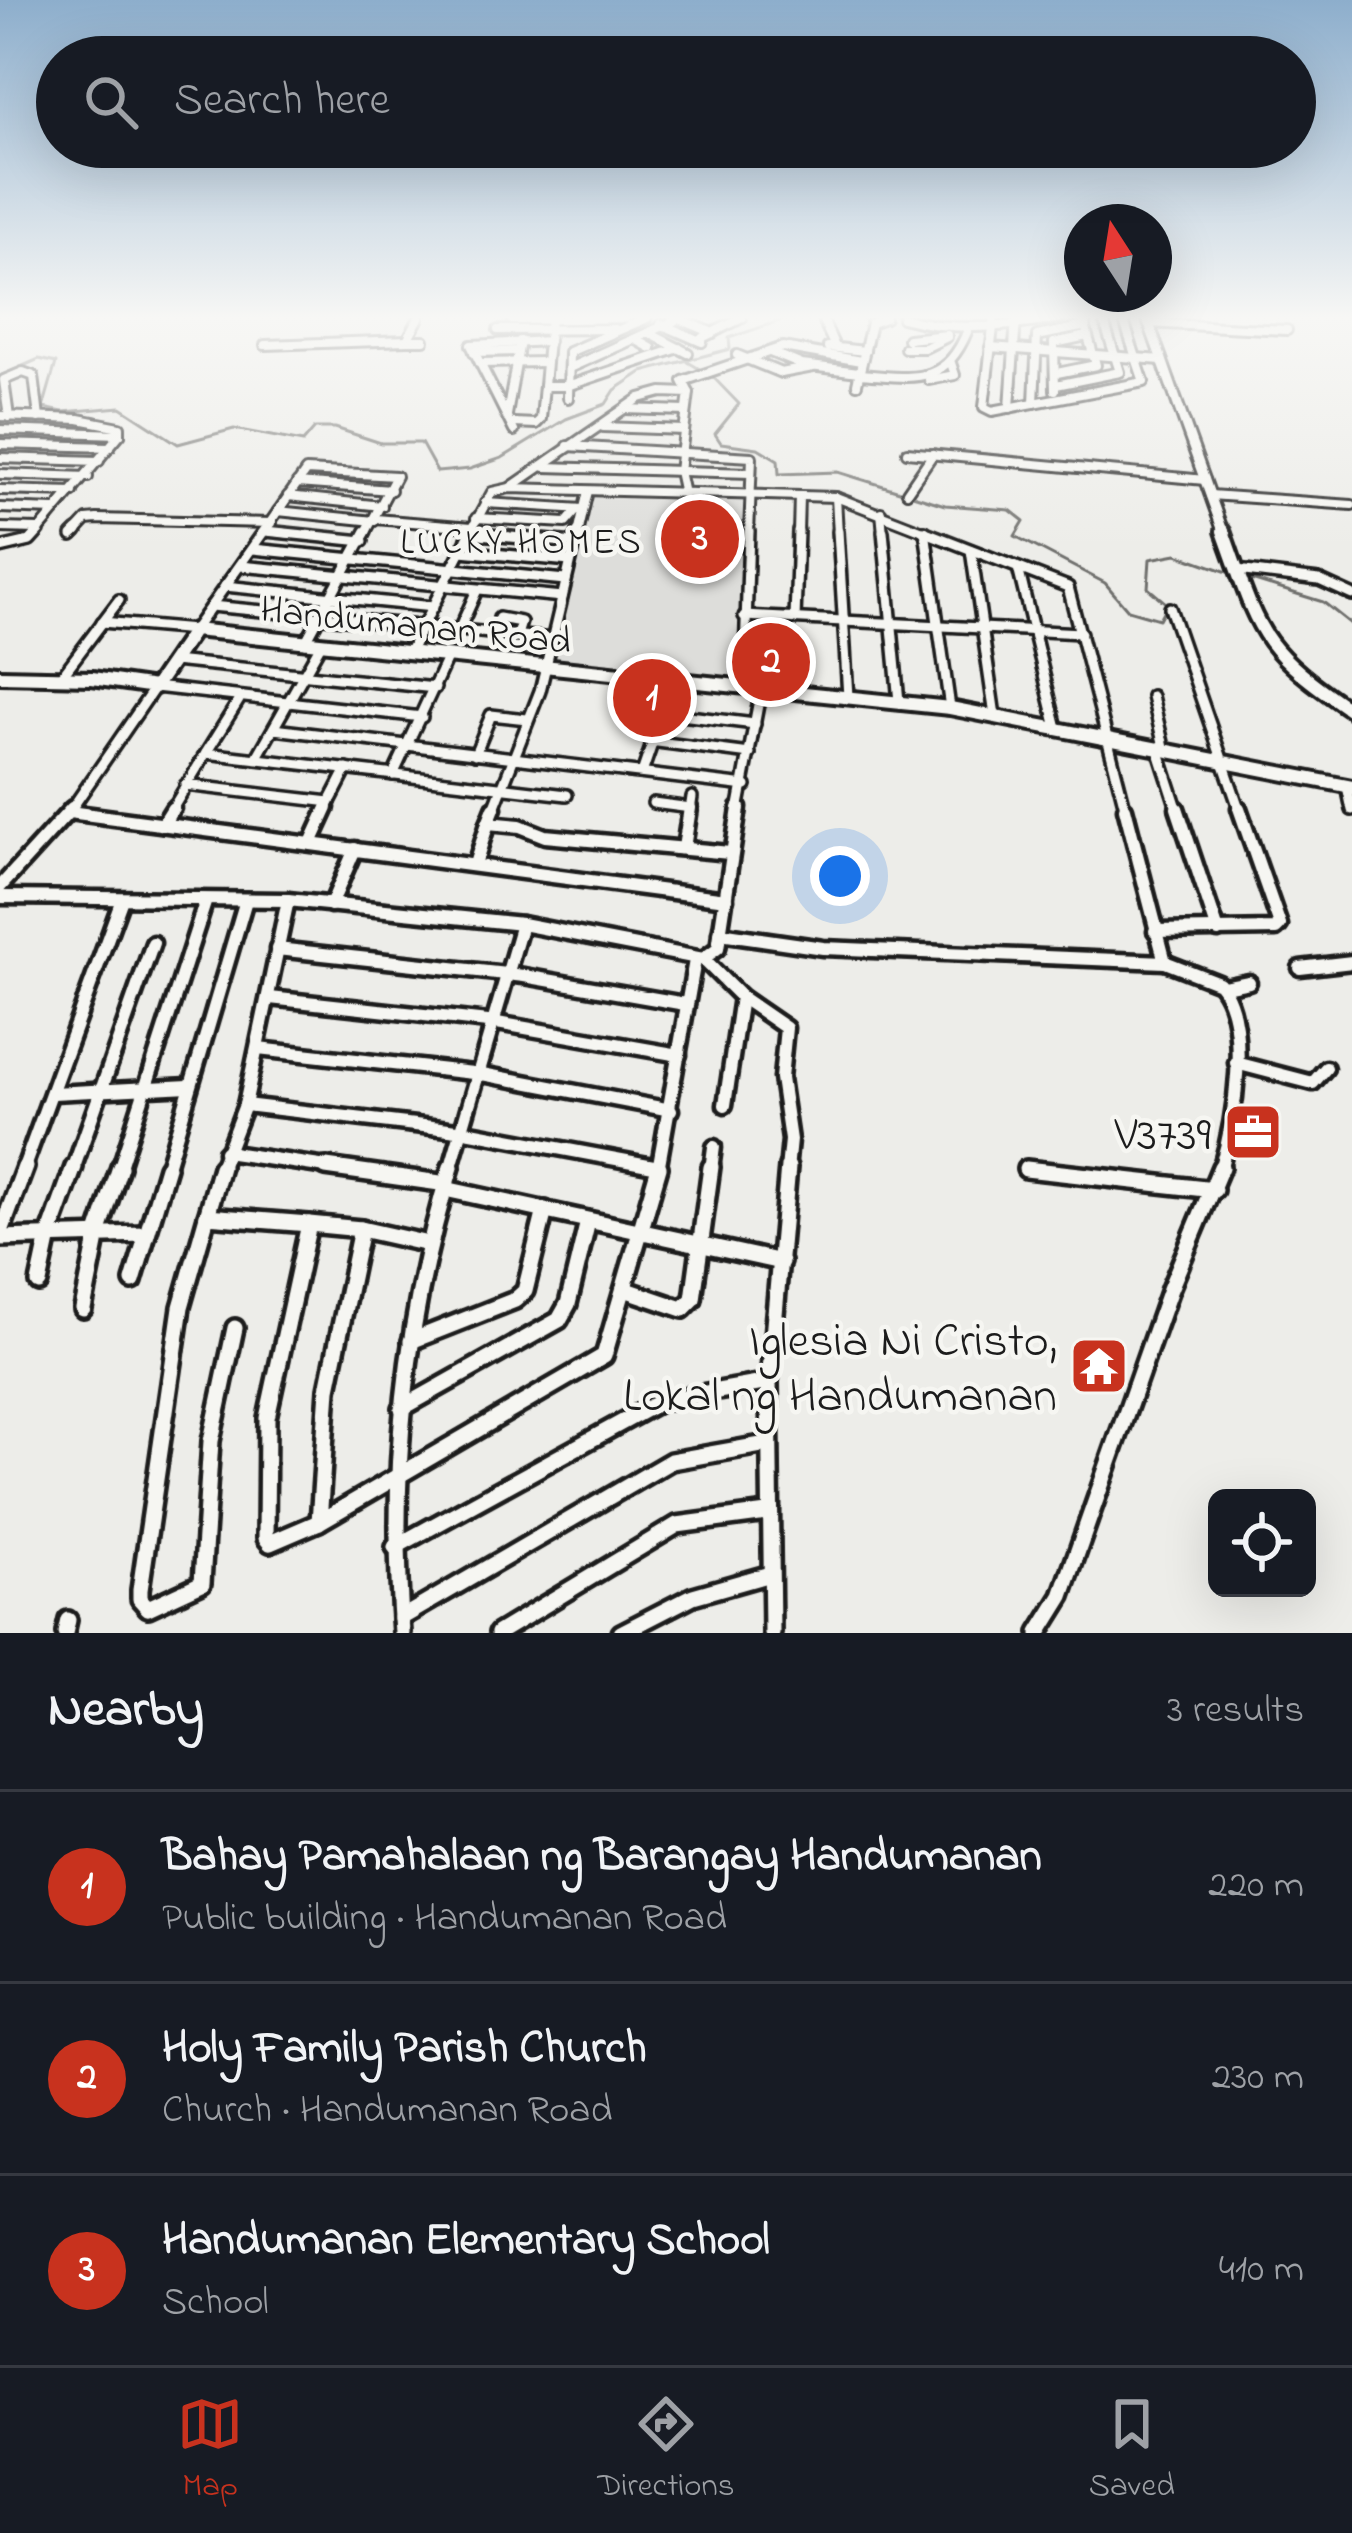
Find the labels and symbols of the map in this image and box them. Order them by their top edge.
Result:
north arrow [1064,204,1172,312]
pin: 3 [661,494,739,584]
district label: LUCKY HOMES [400,518,644,571]
street label: Handumanan Road [257,583,574,672]
pin: 2 [732,617,810,707]
pin: 1 [613,653,691,743]
your location [810,846,870,906]
office icon: V3739 [1222,1101,1284,1163]
place label: V3739 [1114,1102,1212,1172]
place label: Iglesia Ni Cristo, Lokal ng Handumanan [623,1308,1057,1434]
temple icon: Iglesia Ni Cristo, Lokal ng Handumanan [1068,1335,1130,1397]

